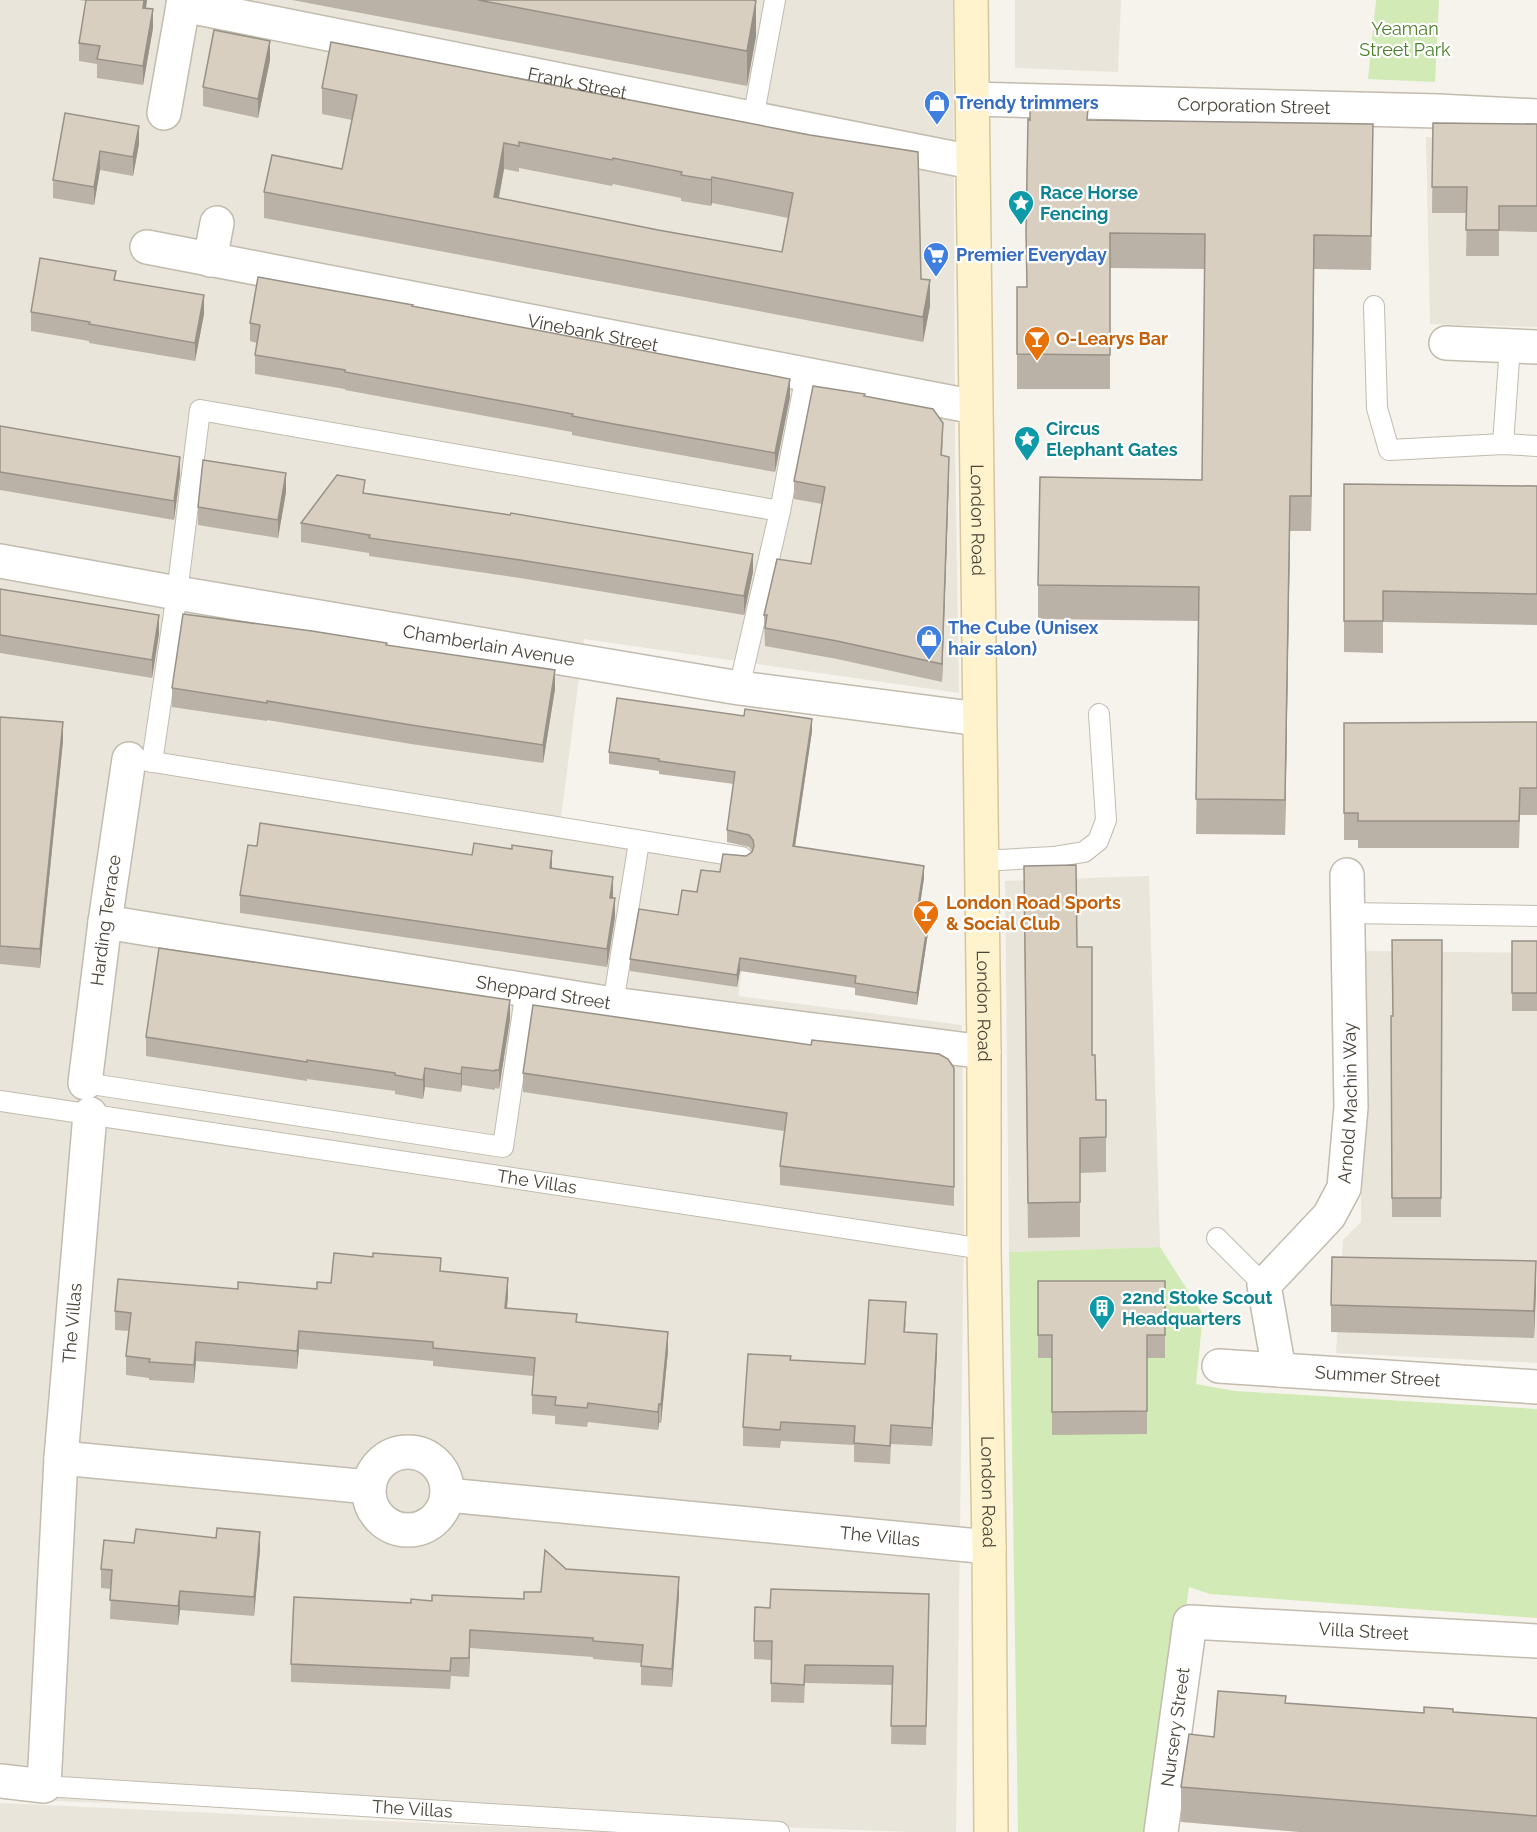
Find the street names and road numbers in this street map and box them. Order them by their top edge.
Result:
street label: Frank Street [526,63,629,103]
street label: Corporation Street [1177,93,1331,118]
street label: Vinebank Street [526,310,660,356]
street label: London Road [967,464,989,576]
street label: Chamberlain Avenue [401,620,577,670]
street label: Harding Terrace [86,853,125,987]
street label: London Road [973,950,995,1062]
street label: Sheppard Street [475,971,612,1013]
street label: Arnold Machin Way [1333,1022,1361,1185]
street label: The Villas [496,1165,579,1198]
street label: The Villas [58,1282,86,1364]
street label: Summer Street [1314,1361,1441,1391]
street label: London Road [977,1436,1000,1548]
street label: The Villas [839,1522,921,1550]
street label: Villa Street [1318,1618,1409,1644]
street label: Nursery Street [1156,1666,1194,1788]
street label: The Villas [371,1796,453,1822]

